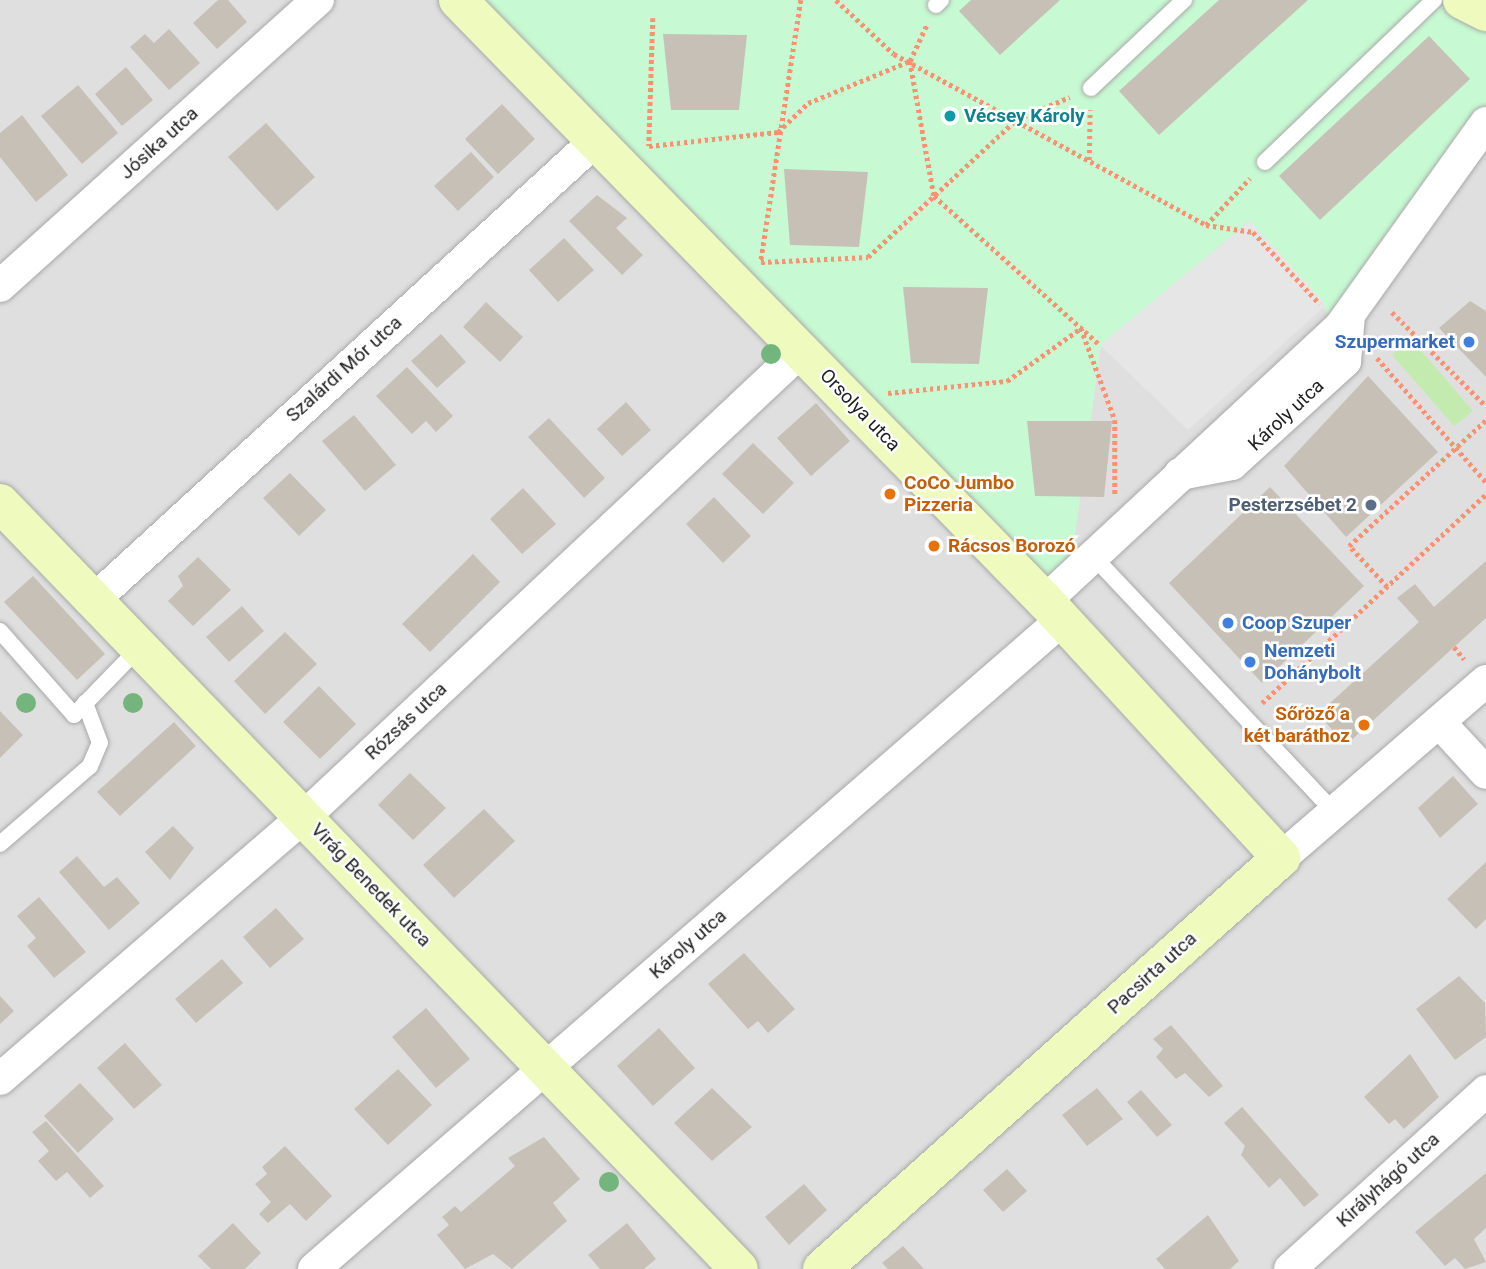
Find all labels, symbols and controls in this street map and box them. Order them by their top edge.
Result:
street label: Jósika utca [115,102,203,184]
place label: Vécsey Károly [964,105,1085,127]
marker: Vécsey Károly [942,108,958,124]
street label: Szalárdi Mór utca [281,311,407,427]
place label: Szupermarket [1335,331,1455,353]
marker: Szupermarket [1461,334,1477,350]
street label: Orsolya utca [815,364,905,456]
street label: Károly utca [1244,374,1328,456]
place label: CoCo Jumbo Pizzeria [904,472,1014,516]
marker: CoCo Jumbo Pizzeria [882,486,898,502]
place label: Pesterzsébet 2 [1229,494,1357,516]
marker: Pesterzsébet 2 [1363,497,1379,513]
place label: Rácsos Borozó [948,535,1076,557]
marker: Rácsos Borozó [926,538,942,554]
place label: Coop Szuper [1242,612,1351,634]
marker: Coop Szuper [1220,615,1236,631]
place label: Nemzeti Dohánybolt [1264,640,1361,684]
marker: Nemzeti Dohánybolt [1242,654,1258,670]
street label: Rózsás utca [360,677,452,765]
place label: Sőröző a két baráthoz [1244,703,1350,747]
marker: Sőröző a két baráthoz [1356,717,1372,733]
street label: Virág Benedek utca [306,818,436,952]
street label: Károly utca [645,904,731,984]
street label: Pacsirta utca [1103,927,1201,1019]
street label: Királyhágó utca [1332,1128,1444,1232]

